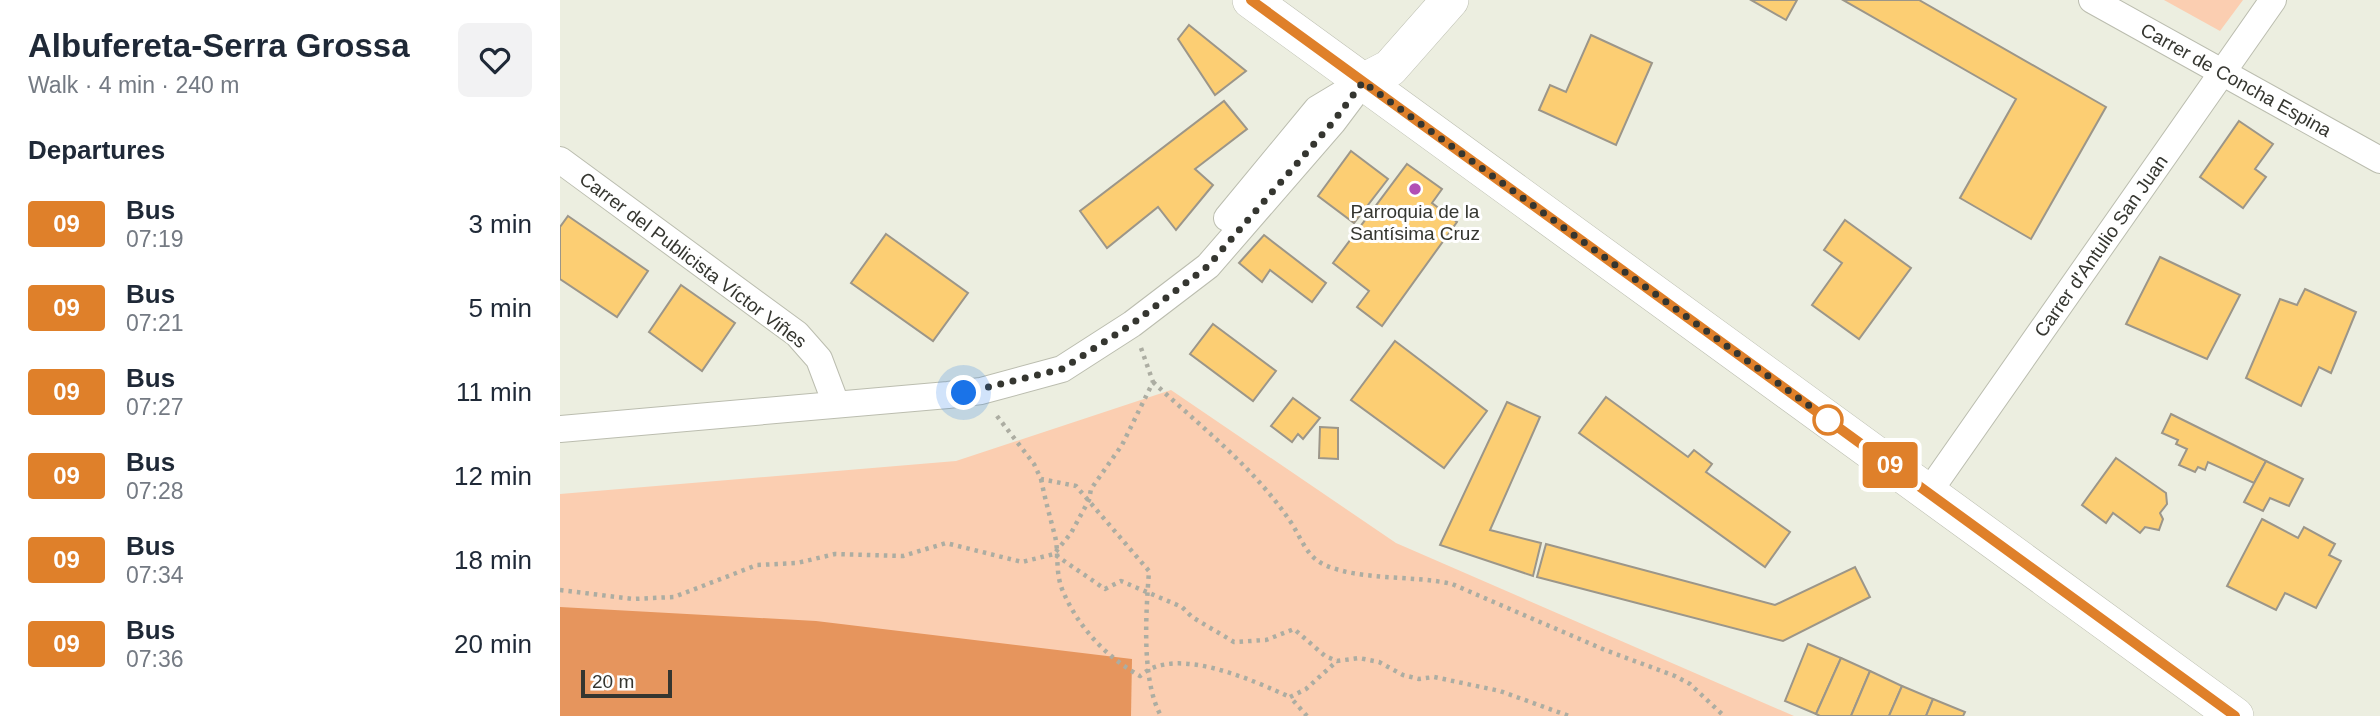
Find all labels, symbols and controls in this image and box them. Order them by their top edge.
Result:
street label: Carrer de Concha Espina [2137,19,2335,141]
button: heart [458,23,532,97]
text: Albufereta-Serra Grossa [28,27,409,64]
text: Walk · 4 min · 240 m [28,72,239,98]
text: Departures [28,135,165,165]
street label: Carrer d'Antulio San Juan [2030,151,2172,341]
street label: Carrer del Publicista Víctor Viñes [575,168,811,352]
marker: Parroquia de la Santísima Cruz [1407,181,1423,197]
text: Bus [126,195,175,225]
place label: Parroquia de la Santísima Cruz [1350,201,1480,244]
text: 3 min [468,209,532,239]
text: 09 [53,210,80,237]
text: 07:19 [126,226,184,252]
text: Bus [126,279,175,309]
text: 5 min [468,293,532,323]
text: 09 [53,294,80,321]
text: 07:21 [126,310,184,336]
text: Bus [126,363,175,393]
your location [946,375,981,410]
text: 11 min [456,377,532,407]
text: 09 [53,378,80,405]
text: 07:27 [126,394,184,420]
unlabelled marker [1813,405,1843,435]
line badge: 09 [1858,442,1922,488]
text: Bus [126,447,175,477]
text: 09 [1877,451,1903,478]
text: 12 min [454,461,532,491]
text: 09 [53,462,80,489]
text: 07:28 [126,478,184,504]
text: Bus [126,531,175,561]
text: 18 min [454,545,532,575]
text: 09 [53,546,80,573]
text: 07:34 [126,562,184,588]
text: Bus [126,615,175,645]
text: 20 min [454,629,532,659]
text: 09 [53,630,80,657]
text: 07:36 [126,646,184,672]
scale bar [581,667,672,699]
text: 20 m [592,671,634,692]

